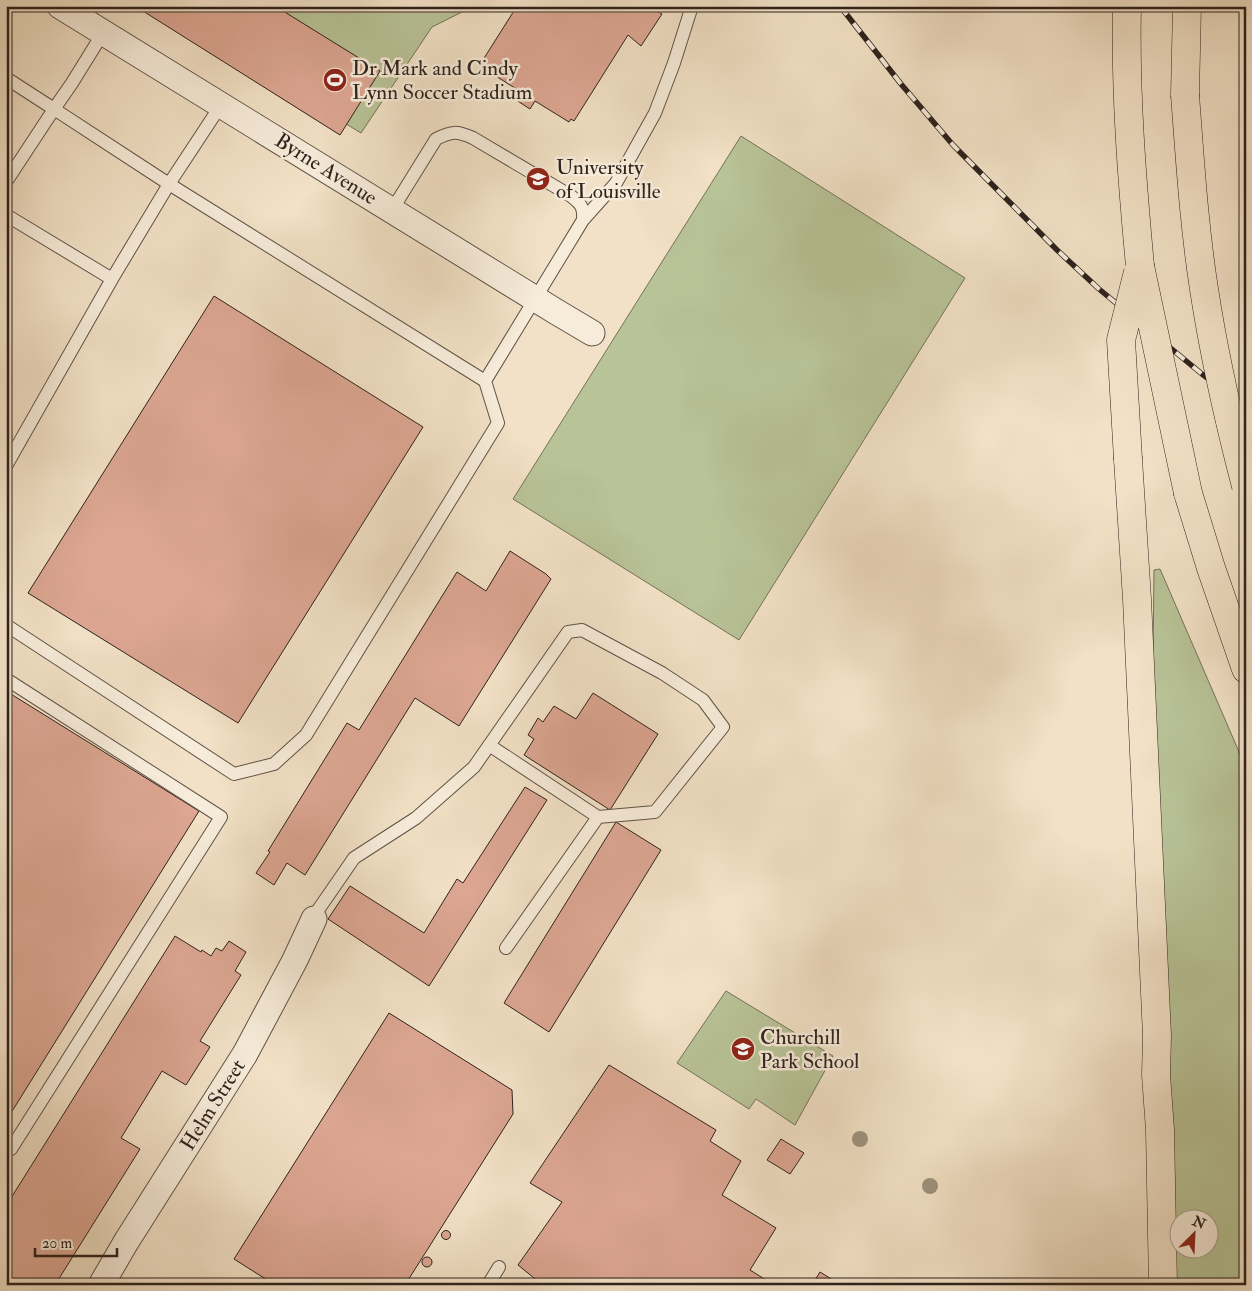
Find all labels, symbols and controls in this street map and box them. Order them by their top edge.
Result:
place label: Dr Mark and Cindy Lynn Soccer Stadium [352,55,532,106]
sports icon: Dr Mark and Cindy Lynn Soccer Stadium [322,67,348,93]
street label: Byrne Avenue [270,127,382,211]
place label: University of Louisville [556,154,661,205]
school or university icon: University of Louisville [525,166,551,192]
place label: Churchill Park School [760,1024,860,1075]
school or university icon: Churchill Park School [730,1036,756,1062]
street label: Helm Street [174,1054,252,1156]
north arrow [1170,1208,1220,1258]
text: N [1189,1212,1209,1233]
scale bar [35,1226,118,1258]
text: 20 m [42,1234,72,1253]

